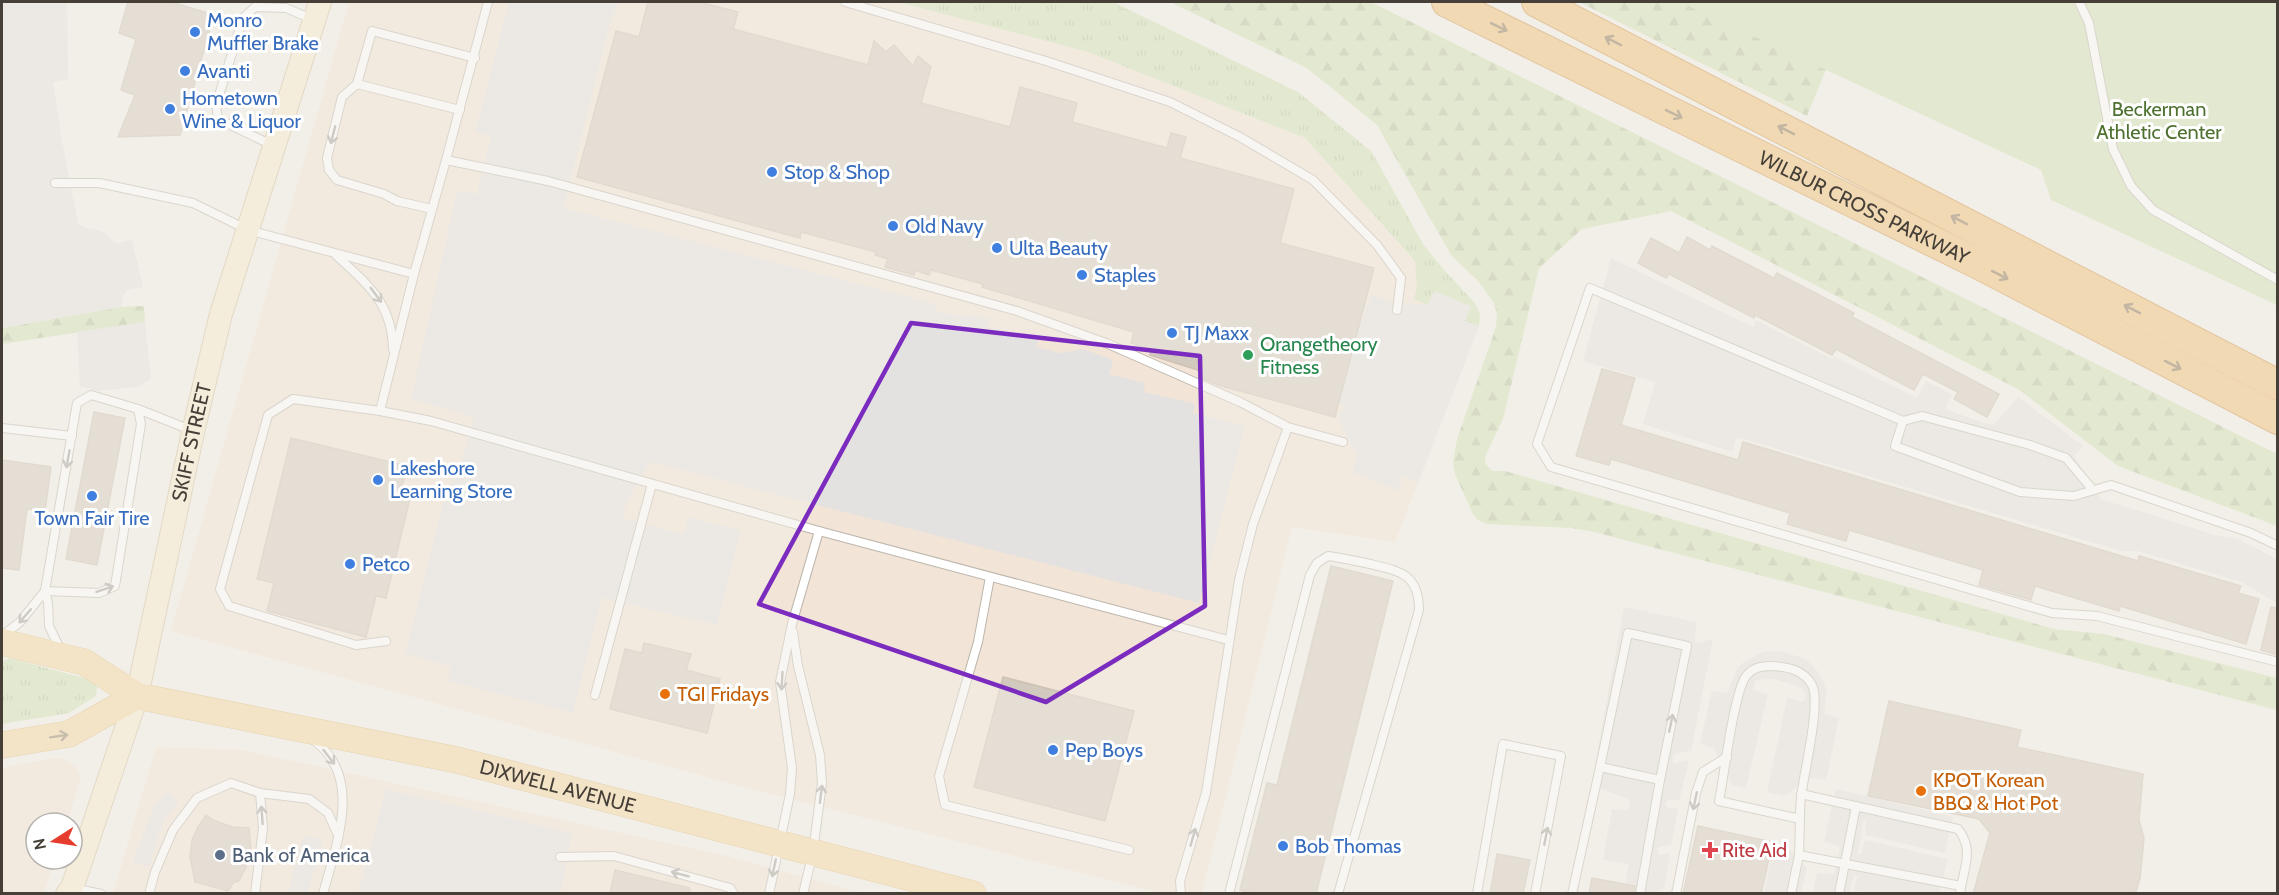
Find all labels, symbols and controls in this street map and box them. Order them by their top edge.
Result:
place label: Monro Muffler Brake [207,8,319,55]
one-way arrow [1490,22,1508,34]
marker: Monro Muffler Brake [188,25,202,39]
one-way arrow [1604,34,1622,46]
place label: Avanti [197,59,250,83]
marker: Avanti [178,64,192,78]
place label: Hometown Wine & Liquor [182,86,302,133]
park label: Beckerman Athletic Center [2096,97,2222,144]
marker: Hometown Wine & Liquor [163,102,177,116]
one-way arrow [1665,108,1683,120]
one-way arrow [1778,124,1795,136]
one-way arrow [326,125,338,144]
street label: WILBUR CROSS PARKWAY [1755,145,1974,270]
place label: Stop & Shop [784,160,890,184]
marker: Stop & Shop [765,165,779,179]
place label: Old Navy [905,214,984,238]
one-way arrow [1951,214,1968,226]
marker: Old Navy [886,219,900,233]
place label: Ulta Beauty [1009,236,1108,260]
marker: Ulta Beauty [990,241,1004,255]
place label: Staples [1094,263,1156,287]
marker: Staples [1075,268,1089,282]
one-way arrow [1990,269,2008,281]
one-way arrow [369,286,382,302]
one-way arrow [2124,303,2142,315]
place label: TJ Maxx [1184,321,1249,345]
marker: TJ Maxx [1165,326,1179,340]
place label: Orangetheory Fitness [1260,332,1378,379]
marker: Orangetheory Fitness [1241,348,1255,362]
one-way arrow [2163,359,2181,371]
street label: SKIFF STREET [167,380,216,504]
one-way arrow [62,448,73,468]
place label: Lakeshore Learning Store [390,456,512,503]
marker: Lakeshore Learning Store [371,473,385,487]
marker: Town Fair Tire [85,489,99,503]
place label: Town Fair Tire [34,506,150,530]
place label: Petco [362,552,410,576]
marker: Petco [343,557,357,571]
one-way arrow [95,583,114,594]
one-way arrow [18,608,32,623]
one-way arrow [776,671,787,691]
place label: TGI Fridays [677,682,769,706]
marker: TGI Fridays [658,687,672,701]
one-way arrow [1666,714,1678,733]
one-way arrow [49,730,69,741]
place label: Pep Boys [1065,738,1143,762]
marker: Pep Boys [1046,743,1060,757]
one-way arrow [323,748,336,764]
street label: DIXWELL AVENUE [477,754,639,818]
place label: KPOT Korean BBQ & Hot Pot [1933,768,2058,815]
marker: KPOT Korean BBQ & Hot Pot [1914,784,1928,798]
one-way arrow [815,785,826,805]
one-way arrow [1689,791,1700,810]
one-way arrow [256,805,267,825]
north arrow [24,811,84,871]
one-way arrow [1541,827,1552,846]
one-way arrow [1188,828,1199,847]
place label: Bob Thomas [1295,834,1401,858]
text: N [29,837,50,852]
place label: Rite Aid [1722,838,1787,862]
marker: Bob Thomas [1276,839,1290,853]
place label: Bank of America [232,843,370,867]
marker: Rite Aid [1703,843,1717,857]
marker: Bank of America [213,848,227,862]
one-way arrow [768,859,780,878]
one-way arrow [671,868,690,879]

